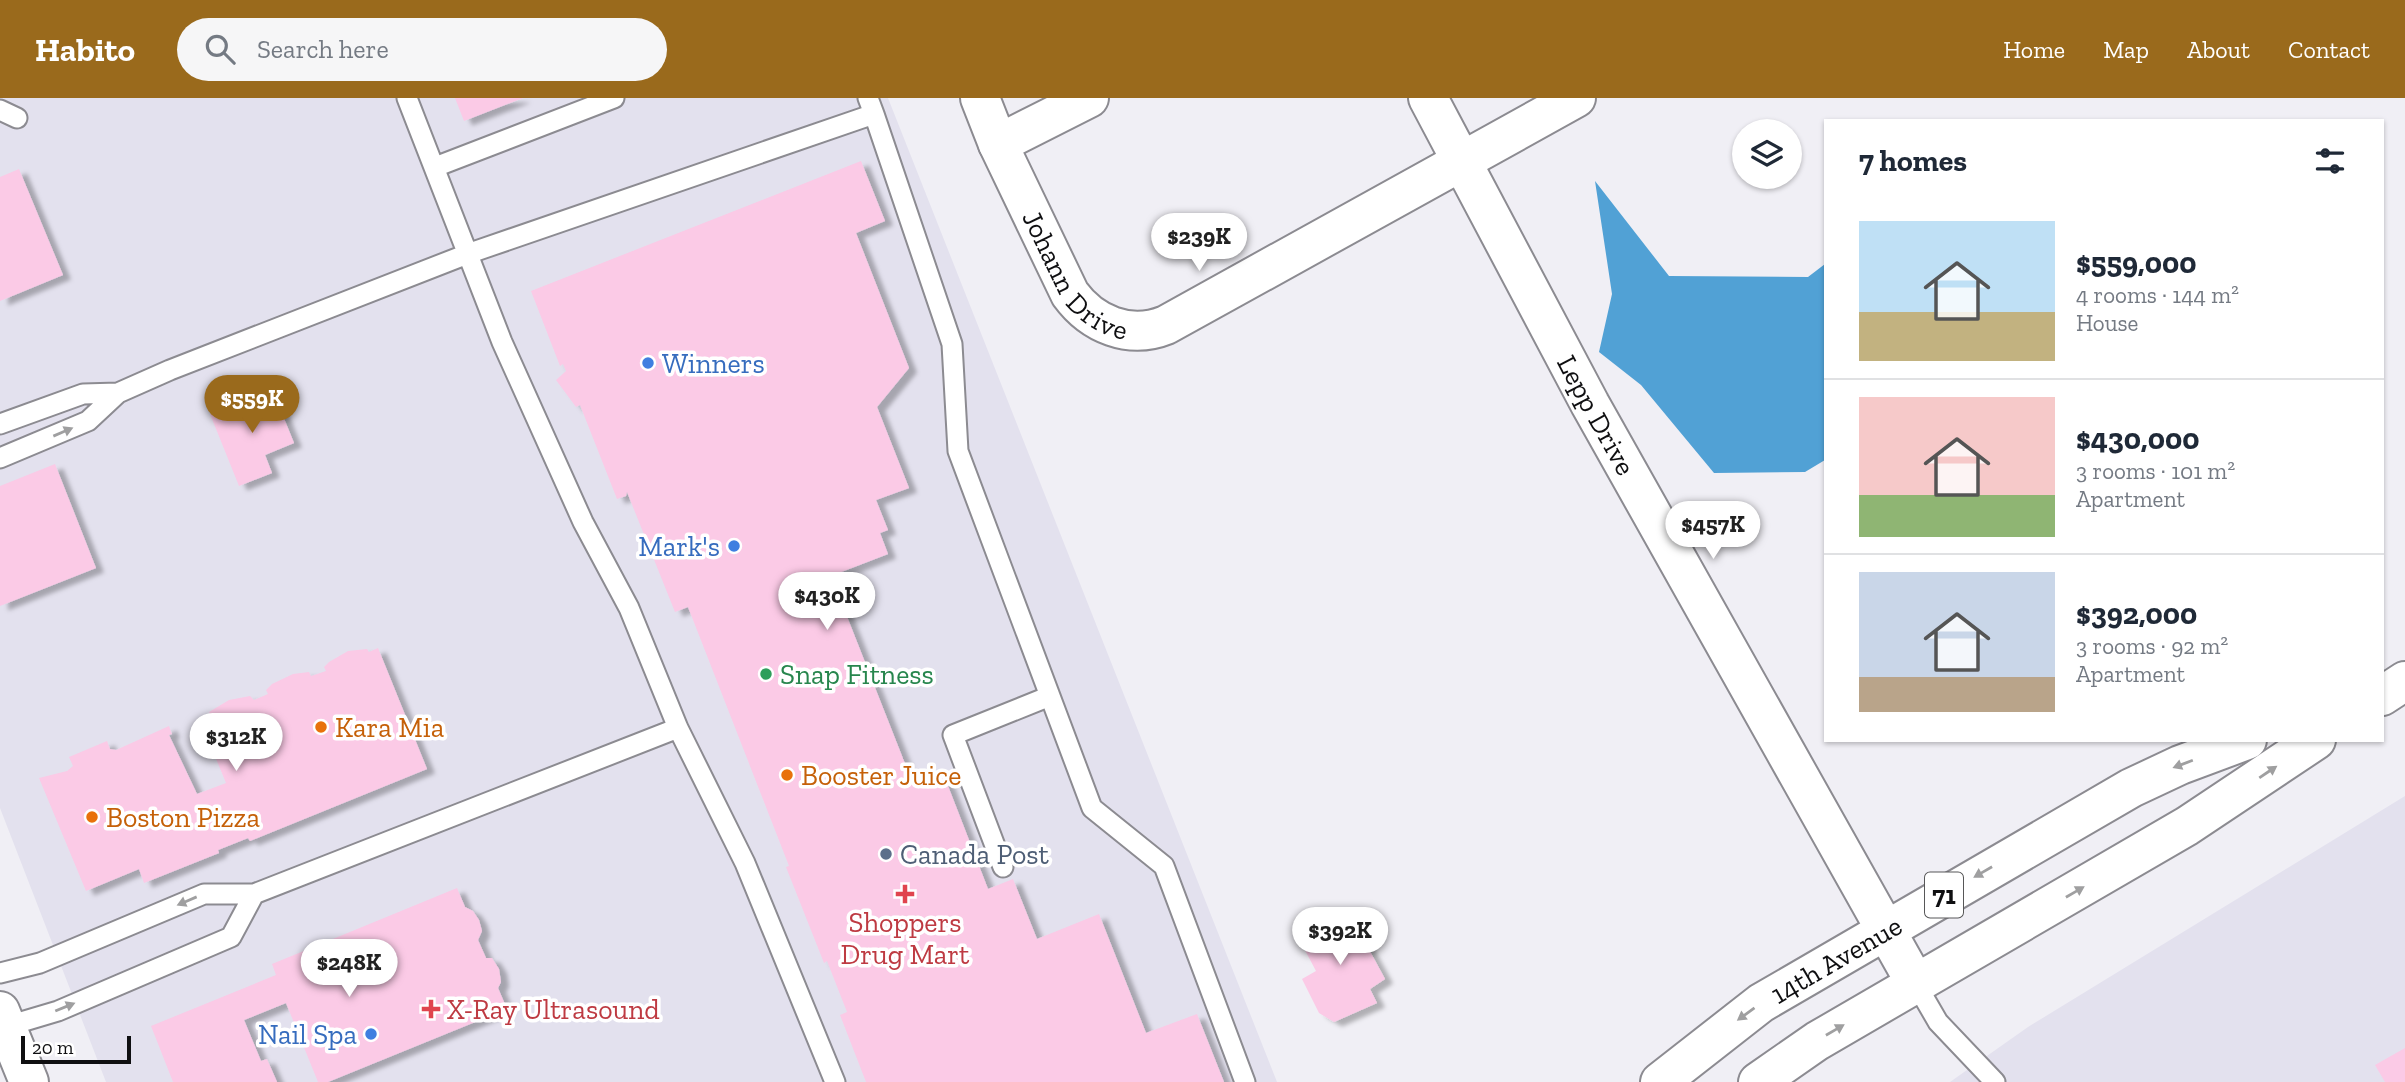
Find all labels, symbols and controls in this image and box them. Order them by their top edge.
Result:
search box [177,18,667,81]
text: Habito [35,30,135,69]
icon: search [201,30,239,68]
text: Search here [257,33,389,65]
text: Home [2003,35,2065,64]
text: Map [2103,35,2149,64]
text: About [2187,35,2250,64]
text: Contact [2288,35,2370,64]
map controls [1732,119,1802,189]
button: layers [1732,119,1802,189]
icon: filters [2311,142,2349,180]
text: 7 homes [1859,143,1967,179]
street label: Johann Drive [1016,205,1131,346]
pin: $239K [1150,214,1248,273]
text: $239K [1167,222,1231,250]
text: $559,000 [2076,245,2197,281]
icon: home [1915,249,1999,333]
text: 4 rooms · 144 m² [2076,281,2239,309]
text: House [2076,309,2138,337]
place label: Winners [662,347,765,380]
street label: Lepp Drive [1551,349,1643,481]
marker: Winners [640,355,656,371]
pin: $559K [203,376,301,435]
text: $559K [220,384,284,412]
text: $430,000 [2076,421,2200,457]
icon: home [1915,425,1999,509]
one-way arrow [53,426,74,437]
text: 3 rooms · 101 m² [2076,457,2235,485]
text: Apartment [2076,485,2185,513]
pin: $457K [1664,502,1762,561]
text: $457K [1681,510,1745,538]
place label: Mark's [638,530,720,563]
marker: Mark's [726,538,742,554]
pin: $430K [778,573,876,632]
text: $430K [794,581,860,609]
text: $392,000 [2076,596,2197,632]
icon: home [1915,600,1999,684]
text: 3 rooms · 92 m² [2076,632,2228,660]
place label: Snap Fitness [780,658,934,691]
text: Apartment [2076,660,2185,688]
marker: Snap Fitness [758,666,774,682]
place label: Kara Mia [335,711,445,744]
pin: $312K [187,714,285,773]
marker: Kara Mia [313,719,329,735]
text: $312K [206,722,266,750]
place label: Booster Juice [801,759,961,792]
one-way arrow [2172,759,2193,770]
one-way arrow [2259,765,2277,779]
marker: Booster Juice [779,767,795,783]
place label: Boston Pizza [106,801,261,834]
marker: Boston Pizza [84,809,100,825]
place label: Canada Post [900,838,1050,871]
marker: Canada Post [878,846,894,862]
one-way arrow [1974,866,1993,879]
road number: 71 [1925,873,1963,918]
one-way arrow [2065,885,2084,898]
marker: Shoppers Drug Mart [897,886,913,902]
one-way arrow [177,896,198,907]
place label: Shoppers Drug Mart [841,906,970,971]
pin: $392K [1291,908,1389,967]
street label: 14th Avenue [1765,908,1907,1010]
text: $392K [1308,916,1372,944]
pin: $248K [300,940,398,999]
text: $248K [317,948,381,976]
place label: X-Ray Ultrasound [447,993,660,1026]
marker: X-Ray Ultrasound [421,999,441,1019]
one-way arrow [55,1002,76,1013]
one-way arrow [1737,1007,1755,1021]
place label: Nail Spa [258,1018,357,1051]
one-way arrow [1826,1024,1845,1036]
marker: Nail Spa [363,1026,379,1042]
scale bar [21,1033,131,1065]
text: 20 m [32,1036,73,1059]

